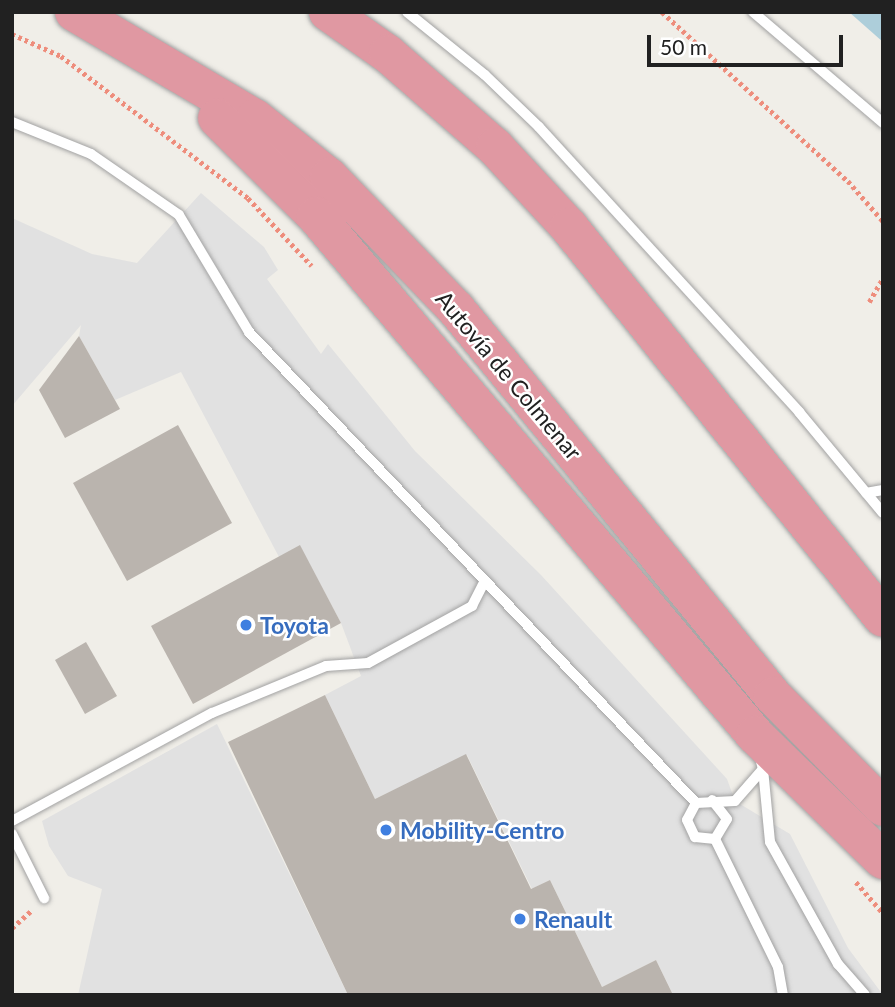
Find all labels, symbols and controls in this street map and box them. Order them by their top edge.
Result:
scale bar [650,21,846,65]
text: 50 m [660,34,707,59]
street label: Autovía de Colmenar [430,285,588,465]
place label: Toyota [260,611,329,639]
marker: Toyota [238,617,254,633]
place label: Mobility-Centro [400,816,564,844]
marker: Mobility-Centro [378,822,394,838]
place label: Renault [534,905,612,933]
marker: Renault [512,911,528,927]

